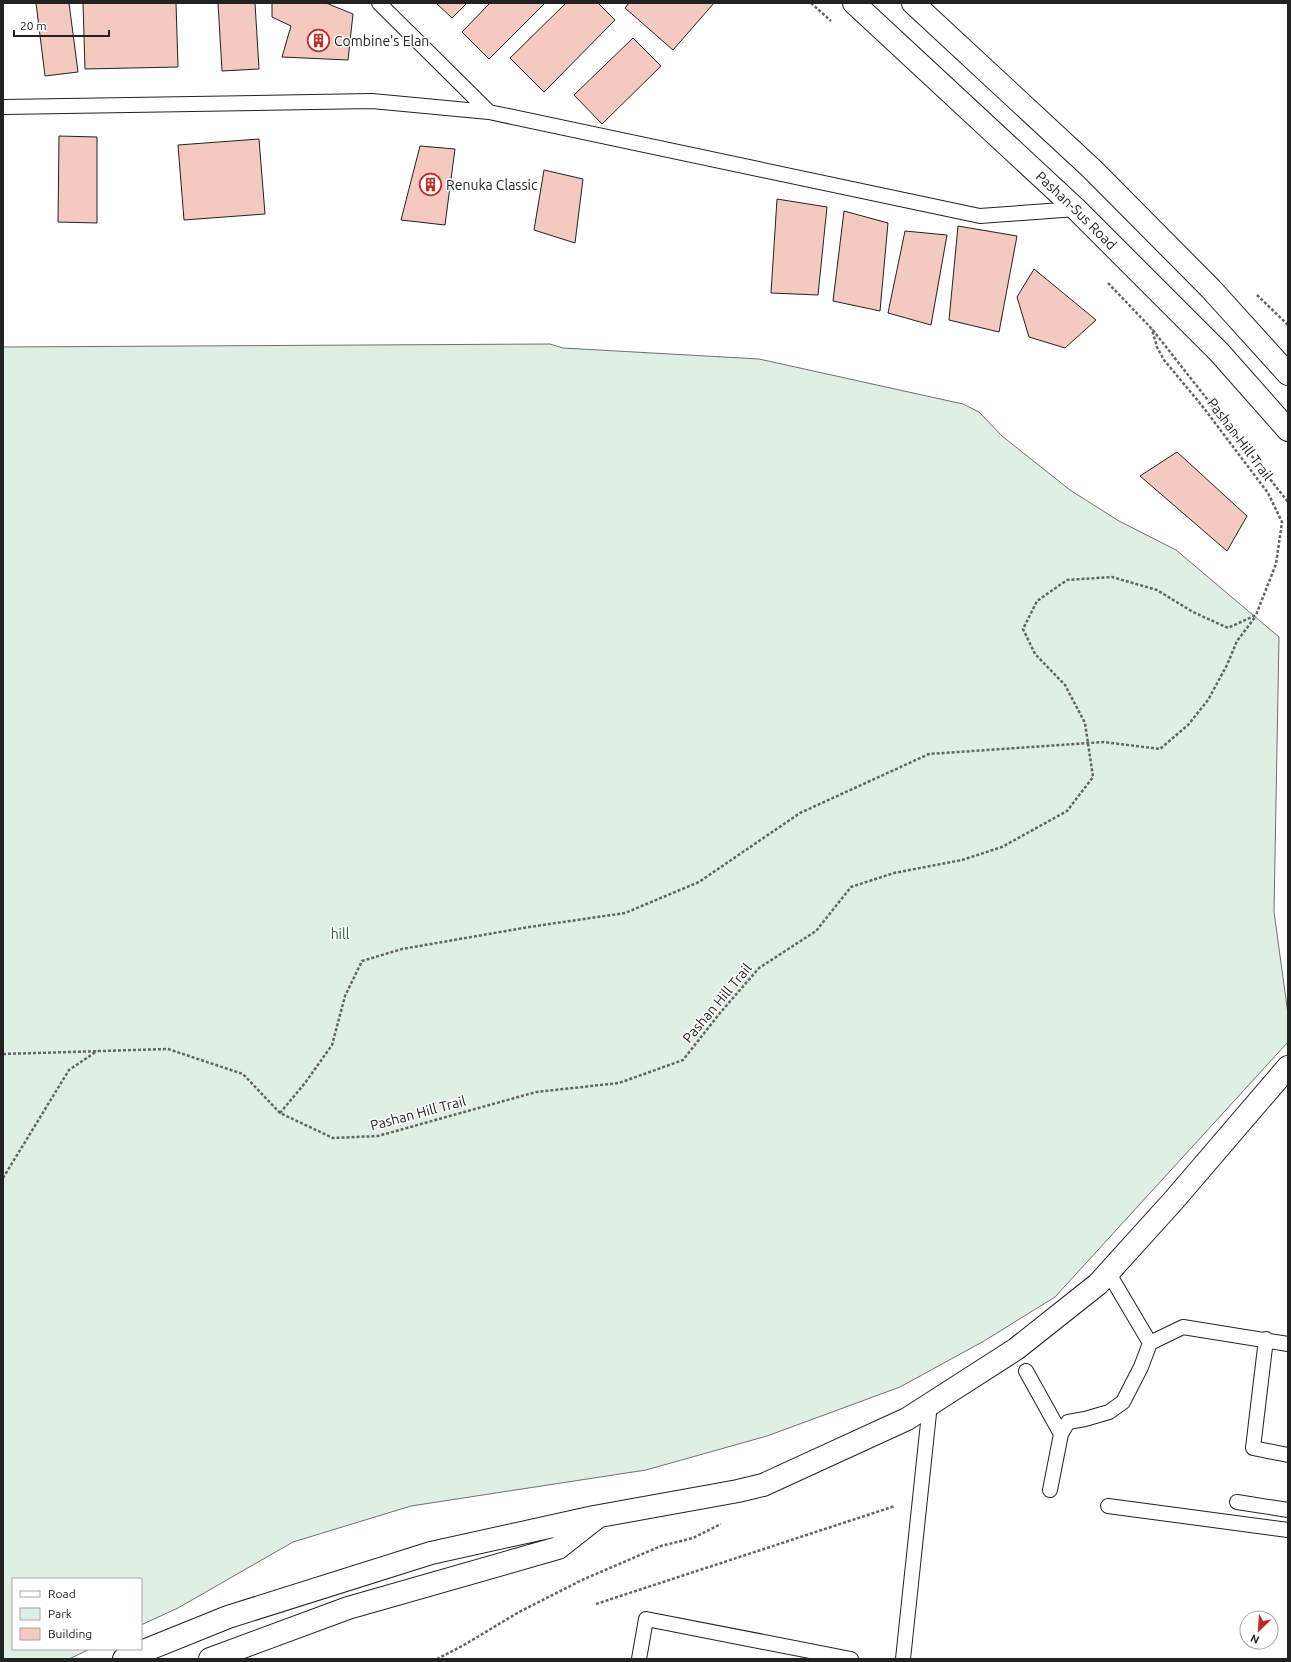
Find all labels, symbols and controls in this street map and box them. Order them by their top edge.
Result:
scale bar [14,12,109,38]
text: 20 m [20,19,47,32]
building icon: Combine's Elan [305,28,331,54]
place label: Combine's Elan [334,33,429,49]
street label: Pashan-Sus Road [1033,168,1120,253]
building icon: Renuka Classic [417,172,443,198]
place label: Renuka Classic [446,177,538,193]
street label: Pashan Hill Trail [1204,395,1276,483]
park label: hill [331,926,350,942]
street label: Pashan Hill Trail [679,960,755,1046]
street label: Pashan Hill Trail [368,1092,468,1133]
legend [12,1578,142,1650]
text: Road [48,1587,76,1600]
text: Park [48,1607,72,1620]
north arrow [1239,1610,1279,1650]
text: Building [48,1627,92,1640]
text: N [1249,1632,1261,1646]

